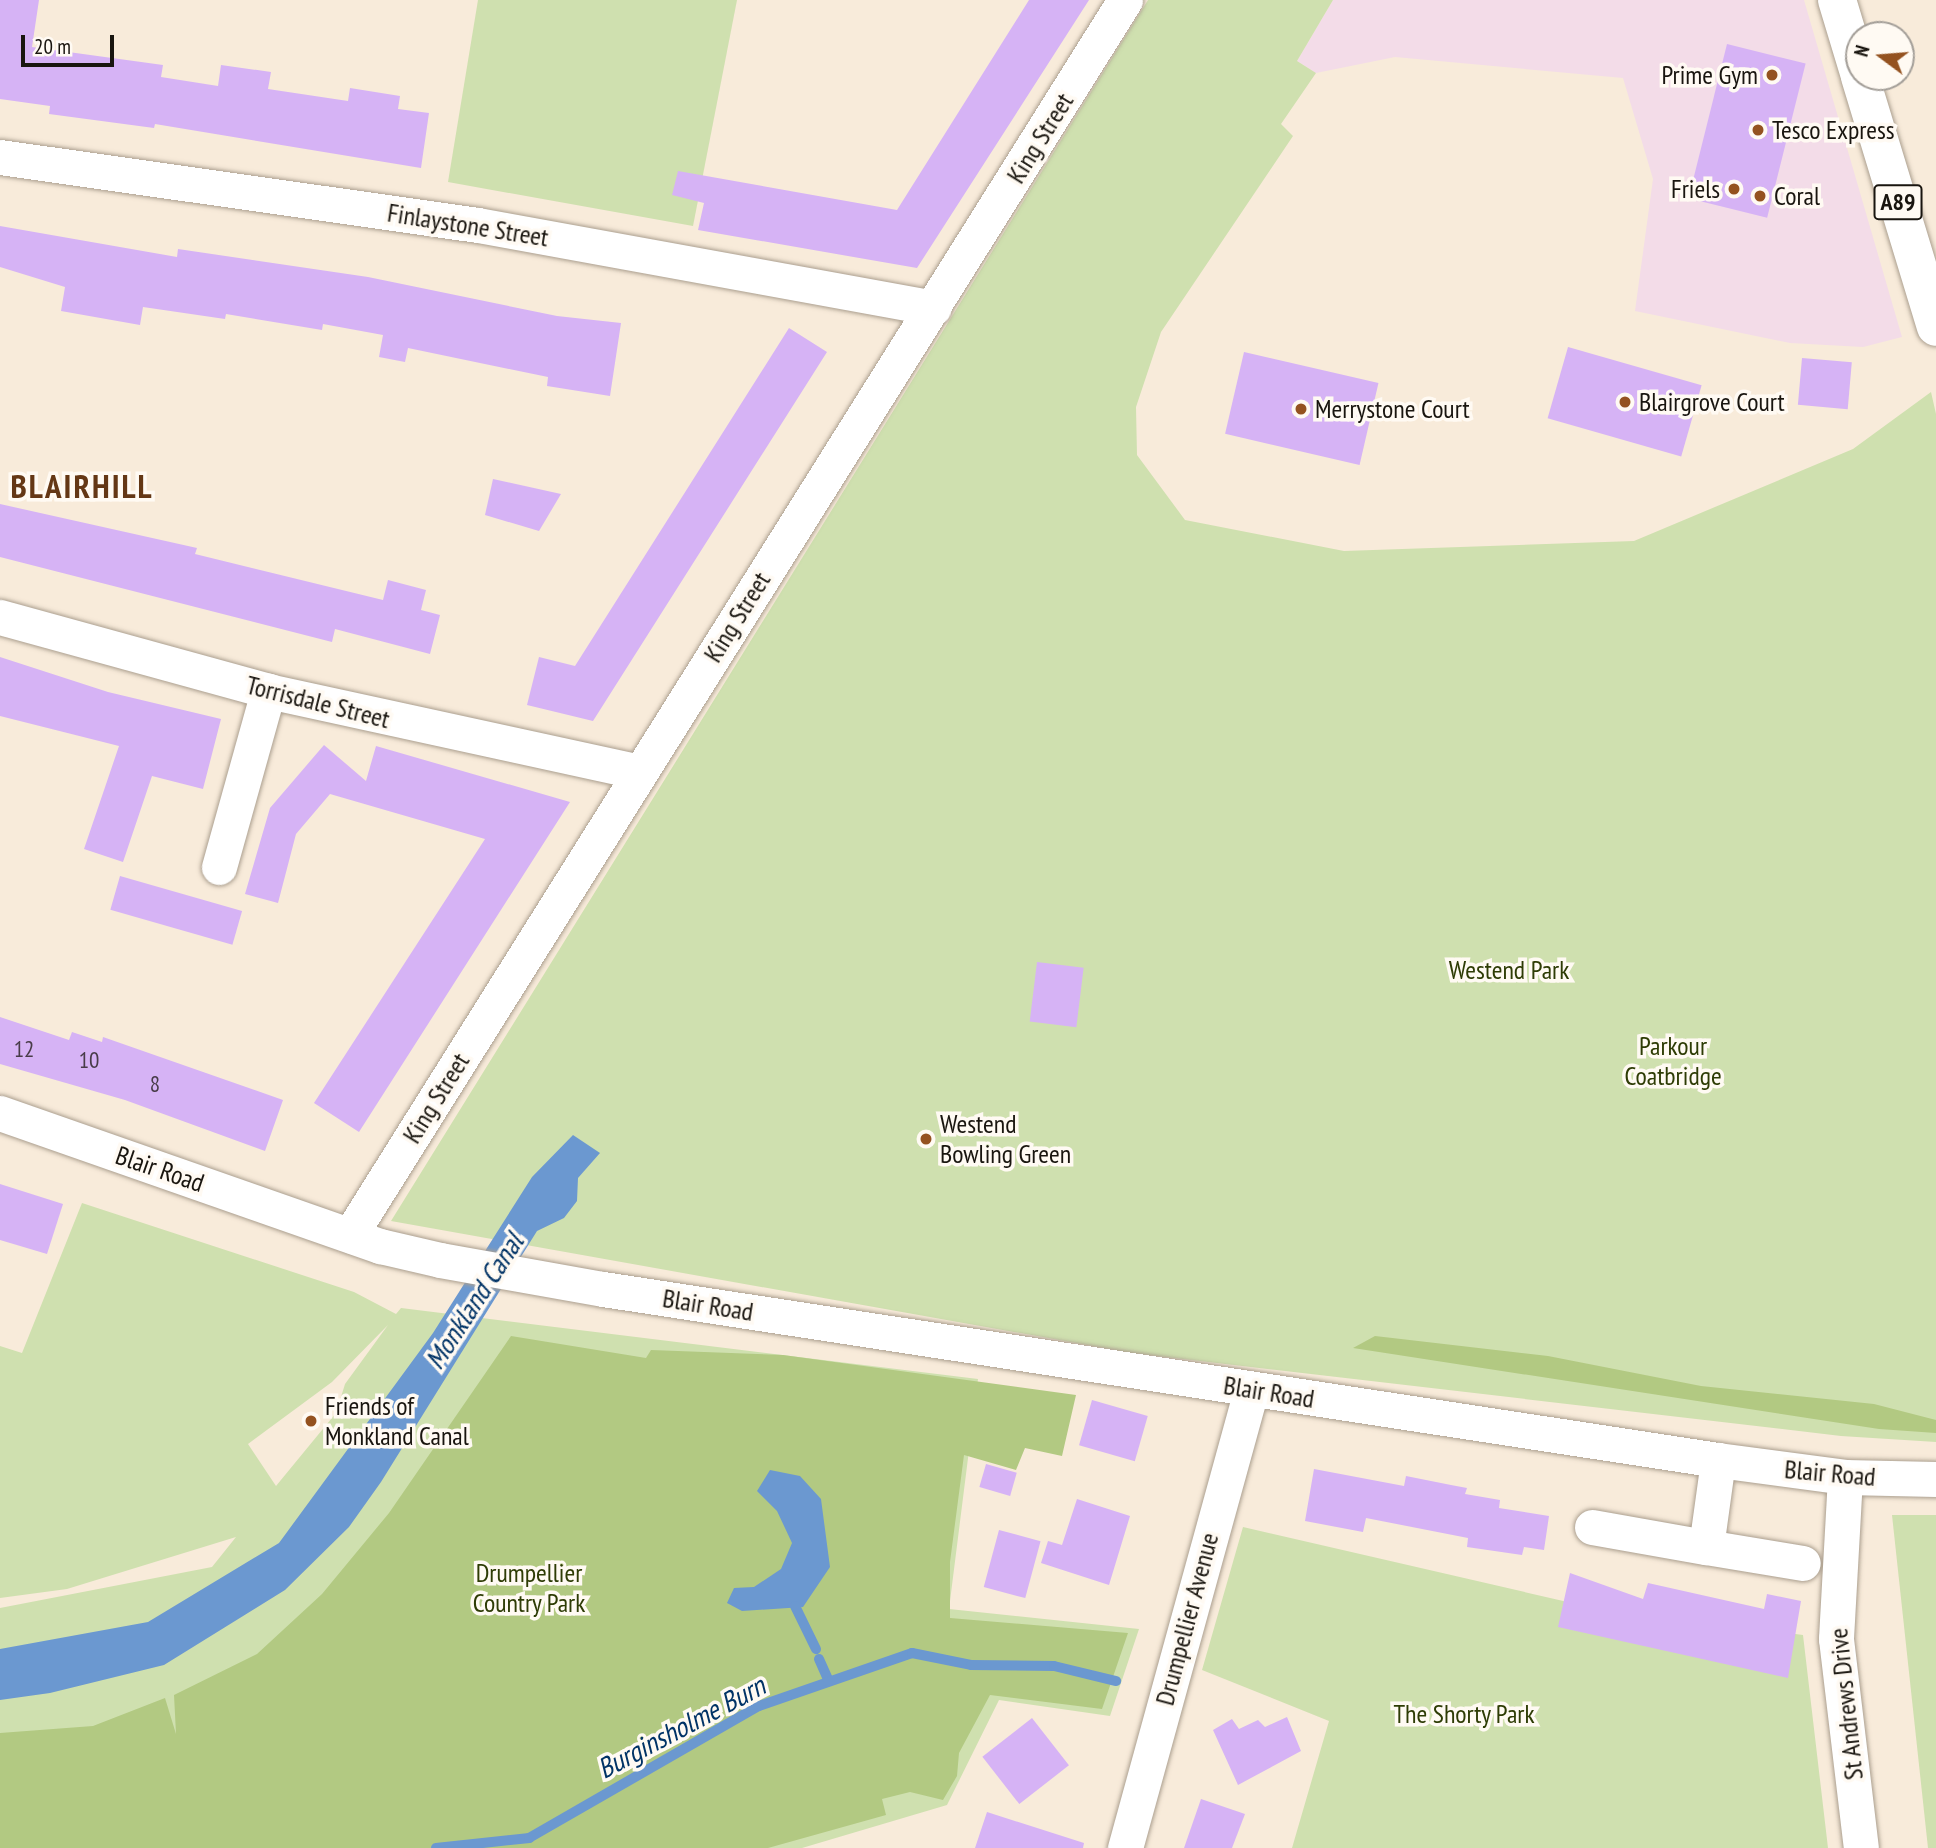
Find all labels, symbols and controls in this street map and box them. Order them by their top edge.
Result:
scale bar [24,21,117,65]
north arrow [1845,21,1915,91]
text: 20 m [34,33,71,60]
text: N [1849,43,1875,59]
place label: Prime Gym [1662,59,1758,91]
marker: Prime Gym [1764,67,1780,83]
street label: King Street [1000,87,1080,189]
place label: Tesco Express [1772,114,1895,146]
marker: Tesco Express [1750,122,1766,138]
place label: Friels [1671,173,1720,205]
place label: Coral [1774,180,1820,212]
marker: Friels [1726,181,1742,197]
road number: A89 [1874,182,1923,222]
marker: Coral [1752,188,1768,204]
street label: Finlaystone Street [385,197,551,253]
place label: Blairgrove Court [1639,386,1785,418]
place label: Merrystone Court [1315,393,1470,425]
marker: Blairgrove Court [1617,394,1633,410]
marker: Merrystone Court [1293,401,1309,417]
district label: BLAIRHILL [12,466,152,506]
street label: King Street [697,566,777,668]
street label: Torrisdale Street [243,669,393,735]
park label: Westend Park [1449,954,1569,986]
park label: Parkour Coatbridge [1624,1030,1722,1092]
house number: 12 [14,1035,34,1063]
house number: 10 [79,1046,99,1074]
street label: King Street [396,1047,476,1149]
house number: 8 [150,1070,160,1098]
place label: Westend Bowling Green [940,1108,1071,1170]
marker: Westend Bowling Green [918,1131,934,1147]
street label: Blair Road [112,1139,208,1199]
water label: Monkland Canal [418,1227,530,1375]
street label: Blair Road [660,1282,756,1328]
street label: Blair Road [1221,1369,1317,1415]
place label: Friends of Monkland Canal [325,1390,469,1452]
marker: Friends of Monkland Canal [303,1413,319,1429]
street label: Blair Road [1783,1453,1877,1493]
street label: Drumpellier Avenue [1149,1529,1225,1709]
park label: Drumpellier Country Park [472,1557,586,1618]
street label: St Andrews Drive [1822,1626,1870,1782]
water label: Burginsholme Burn [591,1669,771,1785]
park label: The Shorty Park [1393,1698,1535,1730]

